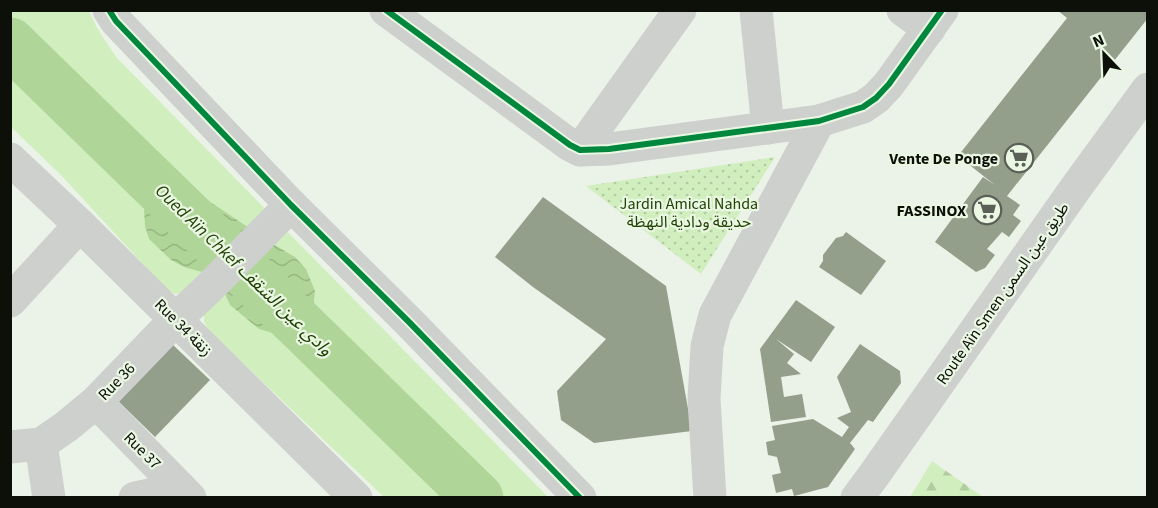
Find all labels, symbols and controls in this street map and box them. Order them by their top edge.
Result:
north arrow [1074,24,1134,84]
text: N [1089,29,1108,53]
supermarket icon: Vente De Ponge [1003,142,1035,174]
place label: Vente De Ponge [888,148,998,170]
water label: Oued Aïn Chkef وادي عين الشقف [149,179,338,363]
park label: Jardin Amical Nahda حديقة ودادية النهظة [620,193,758,233]
supermarket icon: FASSINOX [971,194,1003,226]
street label: Route Aïn Smen طريق عين السمن [931,198,1074,389]
place label: FASSINOX [897,200,966,222]
street label: Rue 34 زنقة [150,294,217,361]
street label: Rue 36 [93,358,140,405]
street label: Rue 37 [119,427,166,474]

